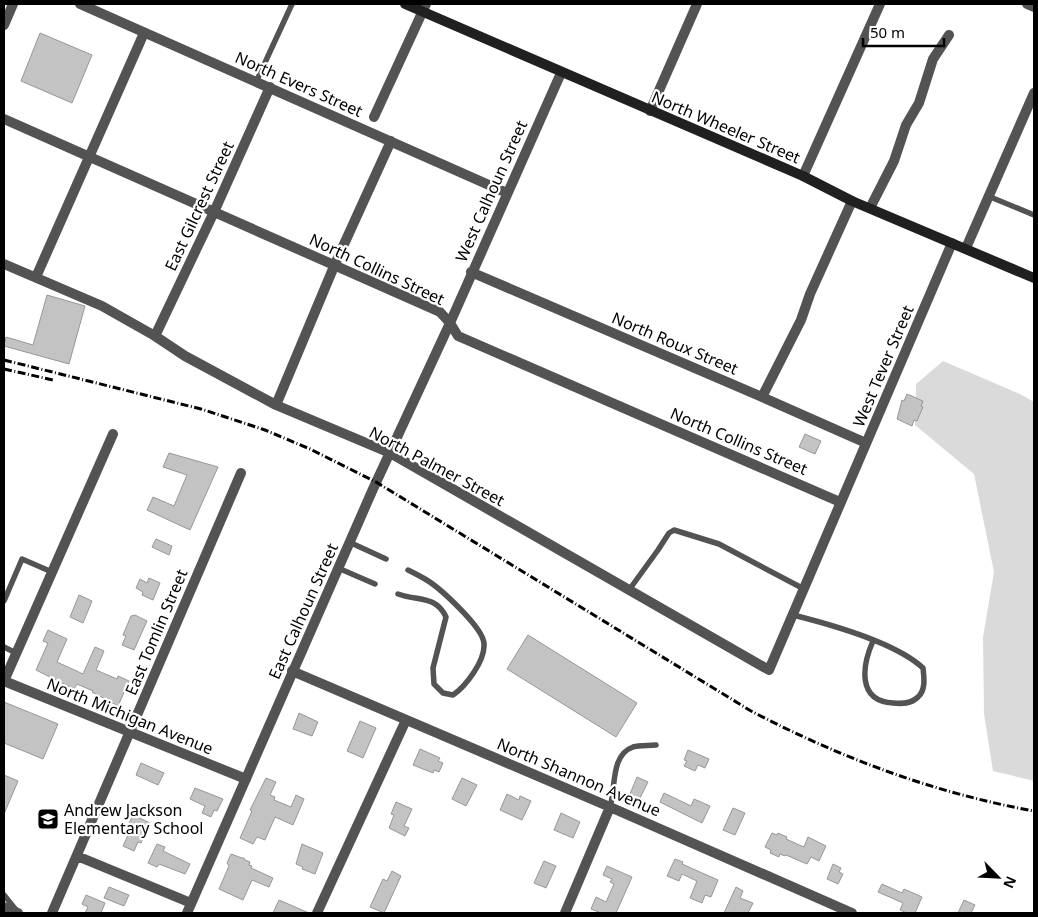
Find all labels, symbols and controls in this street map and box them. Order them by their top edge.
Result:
scale bar [863,15,944,47]
text: 50 m [870,22,905,42]
street label: North Evers Street [232,46,366,122]
street label: North Wheeler Street [648,86,804,168]
street label: West Calhoun Street [450,117,532,265]
street label: East Gilcrest Street [159,137,239,274]
street label: North Collins Street [306,228,448,310]
street label: West Tever Street [847,302,919,430]
street label: North Roux Street [609,306,742,380]
street label: North Collins Street [667,402,811,480]
street label: North Palmer Street [365,421,509,511]
street label: East Calhoun Street [263,539,343,683]
street label: East Tomlin Street [120,565,193,698]
street label: North Michigan Avenue [44,673,216,759]
street label: North Shannon Avenue [494,733,664,821]
place label: Andrew Jackson Elementary School [64,799,203,839]
school or university icon: Andrew Jackson Elementary School [36,807,60,831]
north arrow [973,852,1023,902]
text: N [999,873,1021,892]

